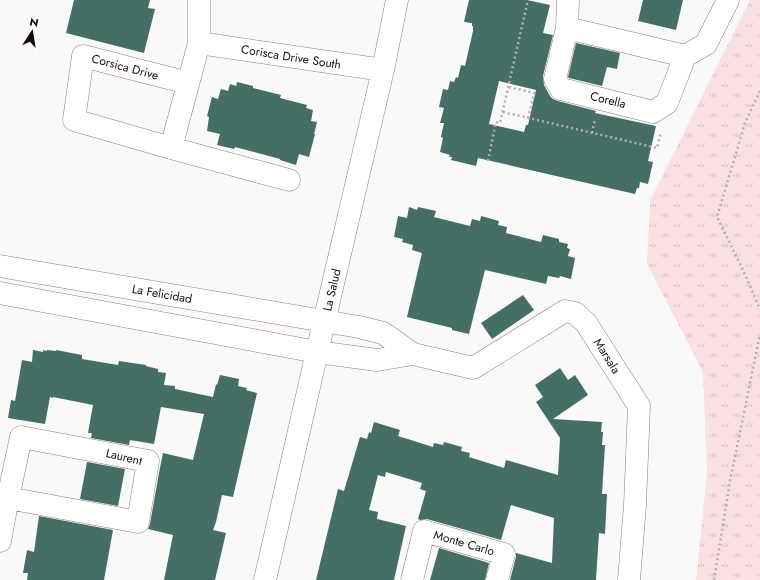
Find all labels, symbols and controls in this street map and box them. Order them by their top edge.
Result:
north arrow [12,12,52,52]
text: N [28,13,40,31]
street label: Corisca Drive South [240,40,342,74]
street label: Corsica Drive [90,49,160,85]
street label: Corella [588,87,628,113]
street label: La Salud [318,267,346,313]
street label: La Felicidad [131,280,193,308]
street label: Marsala [589,335,625,377]
street label: Laurent [104,444,144,470]
street label: Monte Carlo [431,526,497,560]

